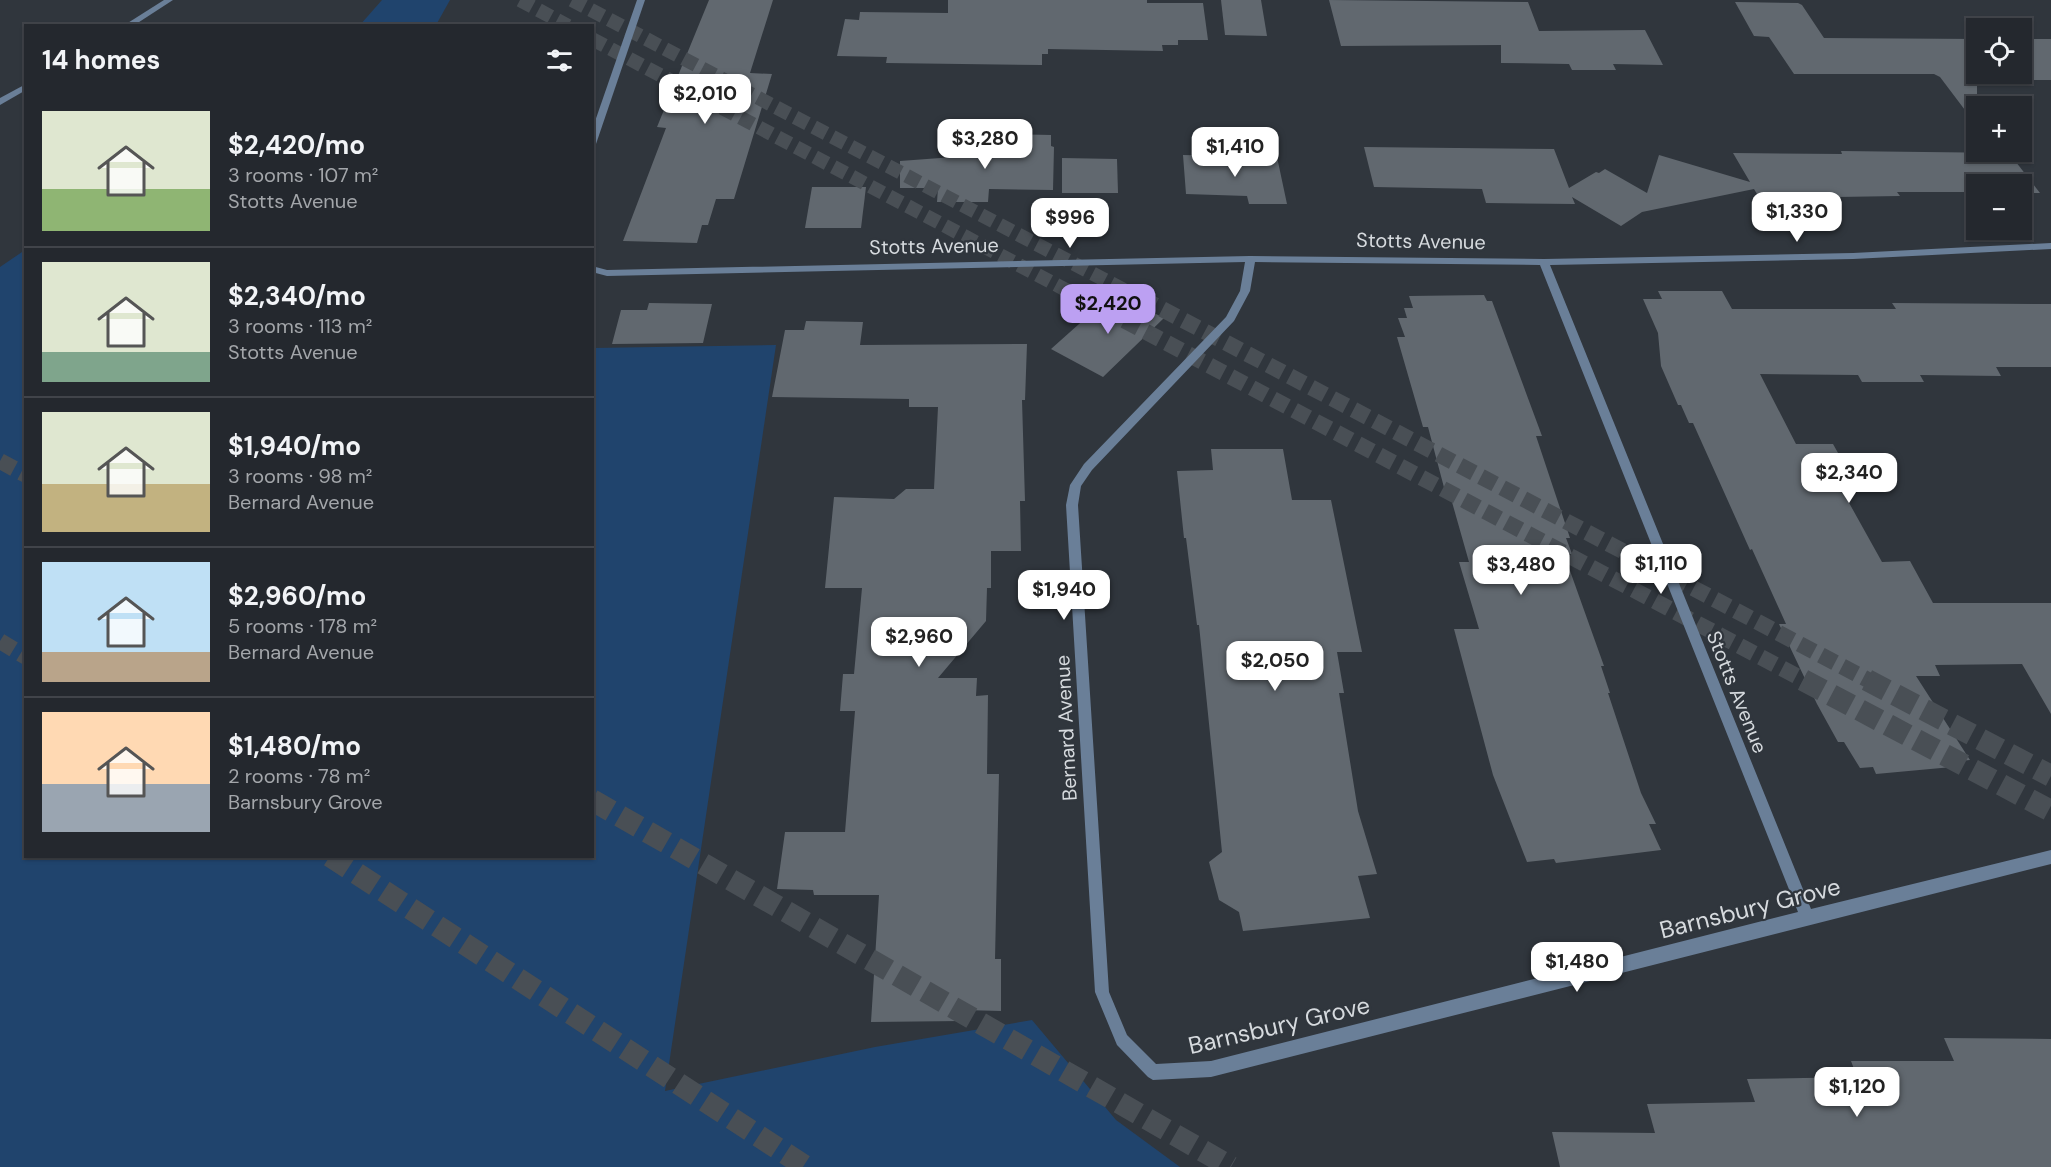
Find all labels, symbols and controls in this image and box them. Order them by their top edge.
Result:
map controls [1966,18,2032,240]
button: locate [1966,18,2032,84]
text: 14 homes [42,43,160,77]
icon: filters [543,44,576,77]
pin: $2,010 [656,74,754,125]
text: $2,010 [673,80,737,106]
button: + [1966,96,2032,162]
pin: $3,280 [936,119,1034,170]
text: $3,280 [951,125,1019,151]
pin: $1,410 [1186,127,1284,178]
text: $2,420/mo [228,128,365,162]
text: $1,410 [1206,133,1264,159]
icon: home [90,135,162,207]
text: 3 rooms · 107 m² [228,162,378,188]
button: − [1966,174,2032,240]
text: Stotts Avenue [228,188,358,214]
pin: $1,330 [1748,192,1846,243]
pin: $996 [1034,198,1106,249]
text: $1,330 [1766,198,1828,224]
text: $996 [1045,204,1095,230]
street label: Stotts Avenue [1356,227,1486,255]
street label: Stotts Avenue [869,232,999,260]
text: $2,340/mo [228,279,366,313]
pin: $2,420 [1059,284,1157,335]
icon: home [90,286,162,358]
text: $2,420 [1074,290,1142,316]
text: 3 rooms · 113 m² [228,313,372,339]
text: Stotts Avenue [228,339,358,365]
text: $1,940/mo [228,429,361,463]
icon: home [90,436,162,508]
pin: $2,340 [1800,453,1898,504]
text: $2,340 [1815,459,1883,485]
text: 3 rooms · 98 m² [228,463,372,489]
text: Bernard Avenue [228,489,374,515]
pin: $1,110 [1612,544,1710,595]
pin: $3,480 [1472,545,1570,596]
text: $1,110 [1635,550,1687,576]
text: $3,480 [1487,551,1555,577]
pin: $1,940 [1015,570,1113,621]
text: $1,940 [1032,576,1096,602]
text: $2,960/mo [228,579,366,613]
icon: home [90,586,162,658]
text: 5 rooms · 178 m² [228,613,377,639]
pin: $2,960 [870,617,968,668]
text: $2,960 [885,623,953,649]
street label: Stotts Avenue [1701,627,1773,757]
text: Bernard Avenue [228,639,374,665]
pin: $2,050 [1226,641,1324,692]
text: $2,050 [1240,647,1310,673]
street label: Bernard Avenue [1049,654,1083,802]
text: $1,480/mo [228,729,361,763]
icon: home [90,736,162,808]
text: 2 rooms · 78 m² [228,763,370,789]
text: Barnsbury Grove [228,789,383,815]
street label: Barnsbury Grove [1656,871,1844,945]
pin: $1,480 [1528,942,1626,993]
text: $1,480 [1545,948,1609,974]
street label: Barnsbury Grove [1185,989,1373,1061]
pin: $1,120 [1808,1067,1906,1118]
text: $1,120 [1828,1073,1886,1099]

